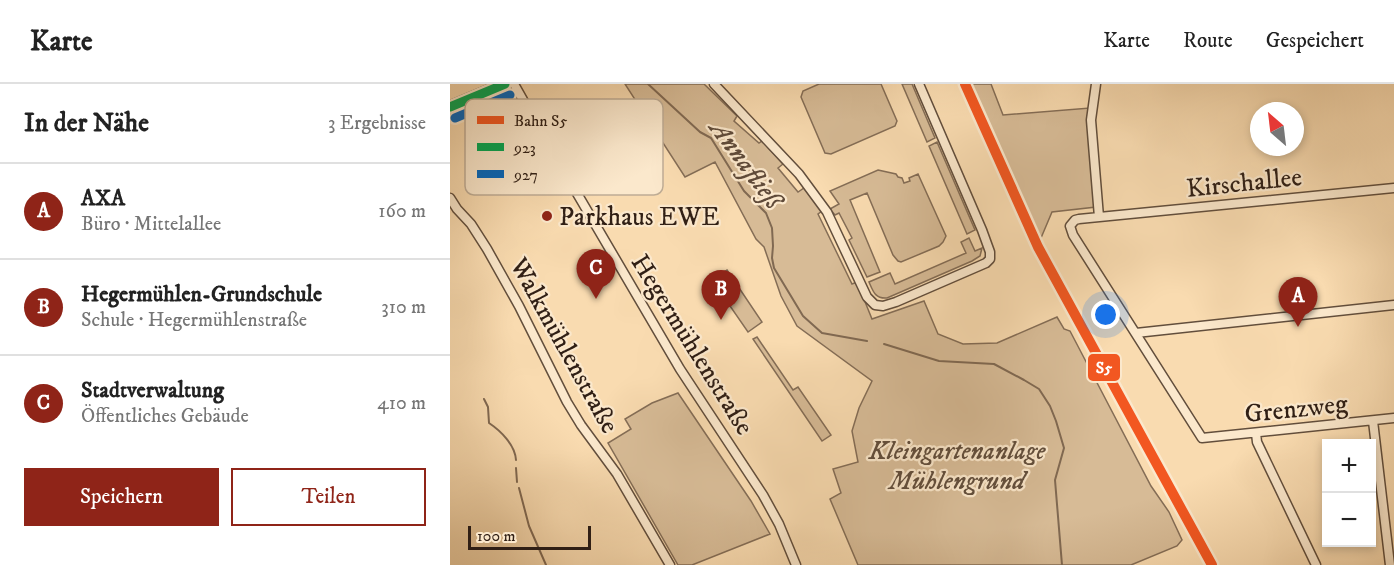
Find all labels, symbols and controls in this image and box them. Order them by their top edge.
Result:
text: Karte [30,24,93,59]
text: Karte [1103,28,1150,54]
text: Route [1183,28,1233,54]
text: Gespeichert [1266,28,1364,54]
legend [465,99,663,195]
north arrow [1250,102,1304,156]
text: In der Nähe [24,107,149,140]
text: 3 Ergebnisse [328,111,426,136]
text: Bahn S5 [514,111,567,131]
water label: Annafließ [700,111,792,217]
text: 923 [513,138,536,158]
street label: Kirschallee [1185,161,1304,206]
text: 927 [513,165,538,185]
text: AXA [81,185,125,212]
text: A [37,199,50,224]
text: 160 m [378,199,426,224]
place label: Parkhaus EWE [559,201,720,234]
marker: Parkhaus EWE [540,209,554,223]
text: Büro · Mittelallee [81,212,221,237]
street label: Hegermühlenstraße [623,248,761,441]
pin: C [576,250,616,299]
street label: Walkmühlenstraße [501,251,626,439]
pin: B [702,270,740,320]
pin: A [1278,278,1318,327]
text: Hegermühlen-Grundschule [81,281,322,308]
text: B [37,295,50,320]
text: 310 m [381,295,426,320]
your location [1091,300,1120,329]
text: Schule · Hegermühlenstraße [81,308,307,333]
line badge: S5 [1087,353,1121,382]
text: S5 [1096,358,1112,378]
text: Stadtverwaltung [81,377,224,404]
street label: Grenzweg [1243,388,1350,431]
text: C [37,391,50,416]
text: 410 m [377,391,426,416]
text: Öffentliches Gebäude [81,404,249,429]
park label: Kleingartenanlage Mühlengrund [868,435,1046,498]
map controls [1322,439,1376,547]
button: + [1322,439,1376,493]
button: Speichern [24,468,219,526]
button: Teilen [231,468,426,526]
button: − [1322,493,1376,547]
scale bar [468,523,591,550]
text: 100 m [477,526,516,546]

